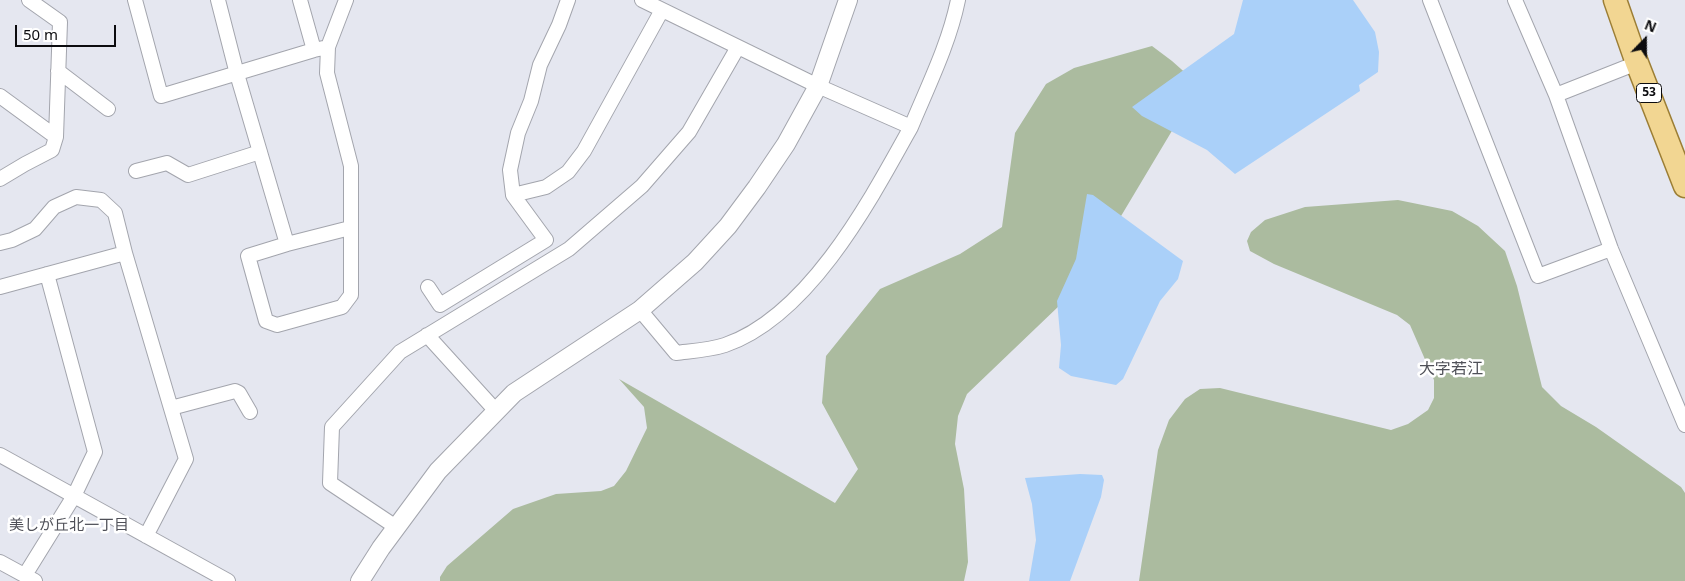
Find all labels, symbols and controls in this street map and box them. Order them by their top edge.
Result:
scale bar [18,15,119,47]
north arrow [1620,15,1670,65]
text: N [1642,15,1660,37]
text: 50 m [23,24,58,44]
road number: 53 [1636,84,1662,102]
district label: 大字若江 [1419,359,1483,379]
district label: 美しが丘北一丁目 [9,517,129,535]

